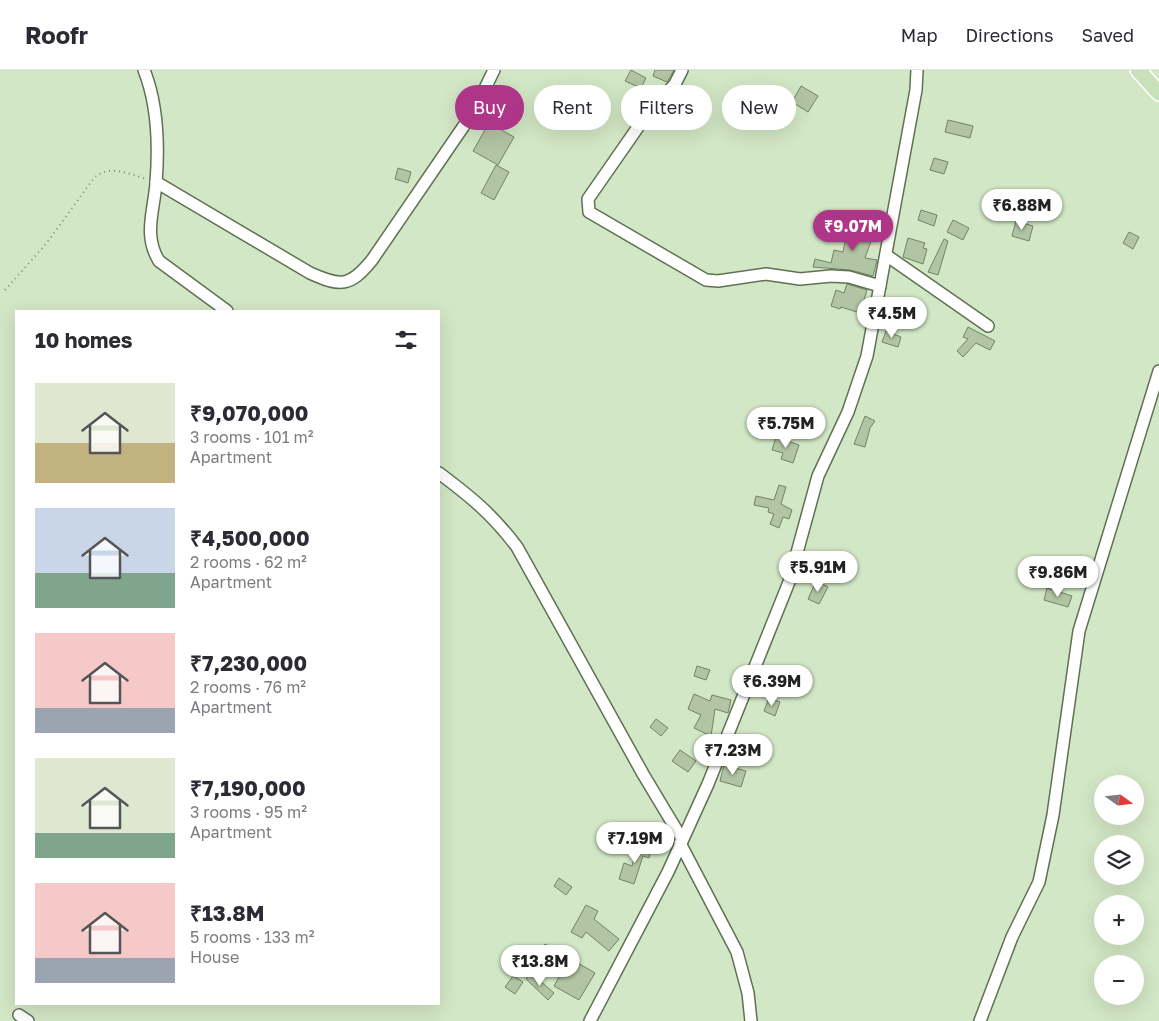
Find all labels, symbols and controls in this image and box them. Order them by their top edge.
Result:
text: Roofr [25,20,88,49]
text: Map [901,24,937,46]
text: Directions [965,24,1053,46]
text: Saved [1081,24,1134,46]
chip: Buy [455,85,524,130]
chip: Rent [534,85,611,130]
chip: Filters [621,85,712,130]
chip: New [722,85,796,130]
pin: ₹6.88M [981,189,1063,231]
text: ₹6.88M [992,195,1052,215]
pin: ₹9.07M [812,210,894,252]
text: ₹9.07M [824,216,882,236]
pin: ₹4.5M [857,296,927,339]
text: ₹4.5M [868,303,916,323]
icon: filters [392,326,420,354]
text: 10 homes [35,327,133,353]
text: ₹9,070,000 [190,400,308,426]
icon: home [75,403,135,463]
pin: ₹5.75M [745,406,827,449]
text: ₹5.75M [758,413,814,433]
text: 3 rooms · 101 m² [190,427,313,447]
text: Apartment [190,447,272,467]
text: ₹4,500,000 [190,525,310,551]
icon: home [75,528,135,588]
pin: ₹5.91M [777,550,859,593]
text: 2 rooms · 62 m² [190,552,307,572]
pin: ₹9.86M [1017,556,1099,598]
text: ₹5.91M [790,557,846,577]
text: ₹9.86M [1028,562,1088,582]
text: Apartment [190,572,272,592]
text: ₹7,230,000 [190,650,307,676]
icon: home [75,653,135,713]
pin: ₹6.39M [731,664,813,707]
text: ₹6.39M [743,671,801,691]
text: 2 rooms · 76 m² [190,677,306,697]
text: Apartment [190,697,272,717]
pin: ₹7.23M [692,734,774,776]
text: ₹7.23M [705,740,761,760]
text: ₹7,190,000 [190,775,306,801]
north arrow [1094,775,1144,825]
map controls [1094,775,1144,1005]
icon: home [75,778,135,838]
text: 3 rooms · 95 m² [190,802,307,822]
text: Apartment [190,822,272,842]
pin: ₹7.19M [594,822,676,864]
text: ₹7.19M [607,828,663,848]
button: layers [1094,835,1144,885]
button: + [1094,895,1144,945]
text: ₹13.8M [190,900,265,926]
icon: home [75,903,135,963]
text: 5 rooms · 133 m² [190,927,314,947]
pin: ₹13.8M [499,944,581,987]
text: House [190,947,239,967]
text: ₹13.8M [512,951,568,971]
button: − [1094,955,1144,1005]

